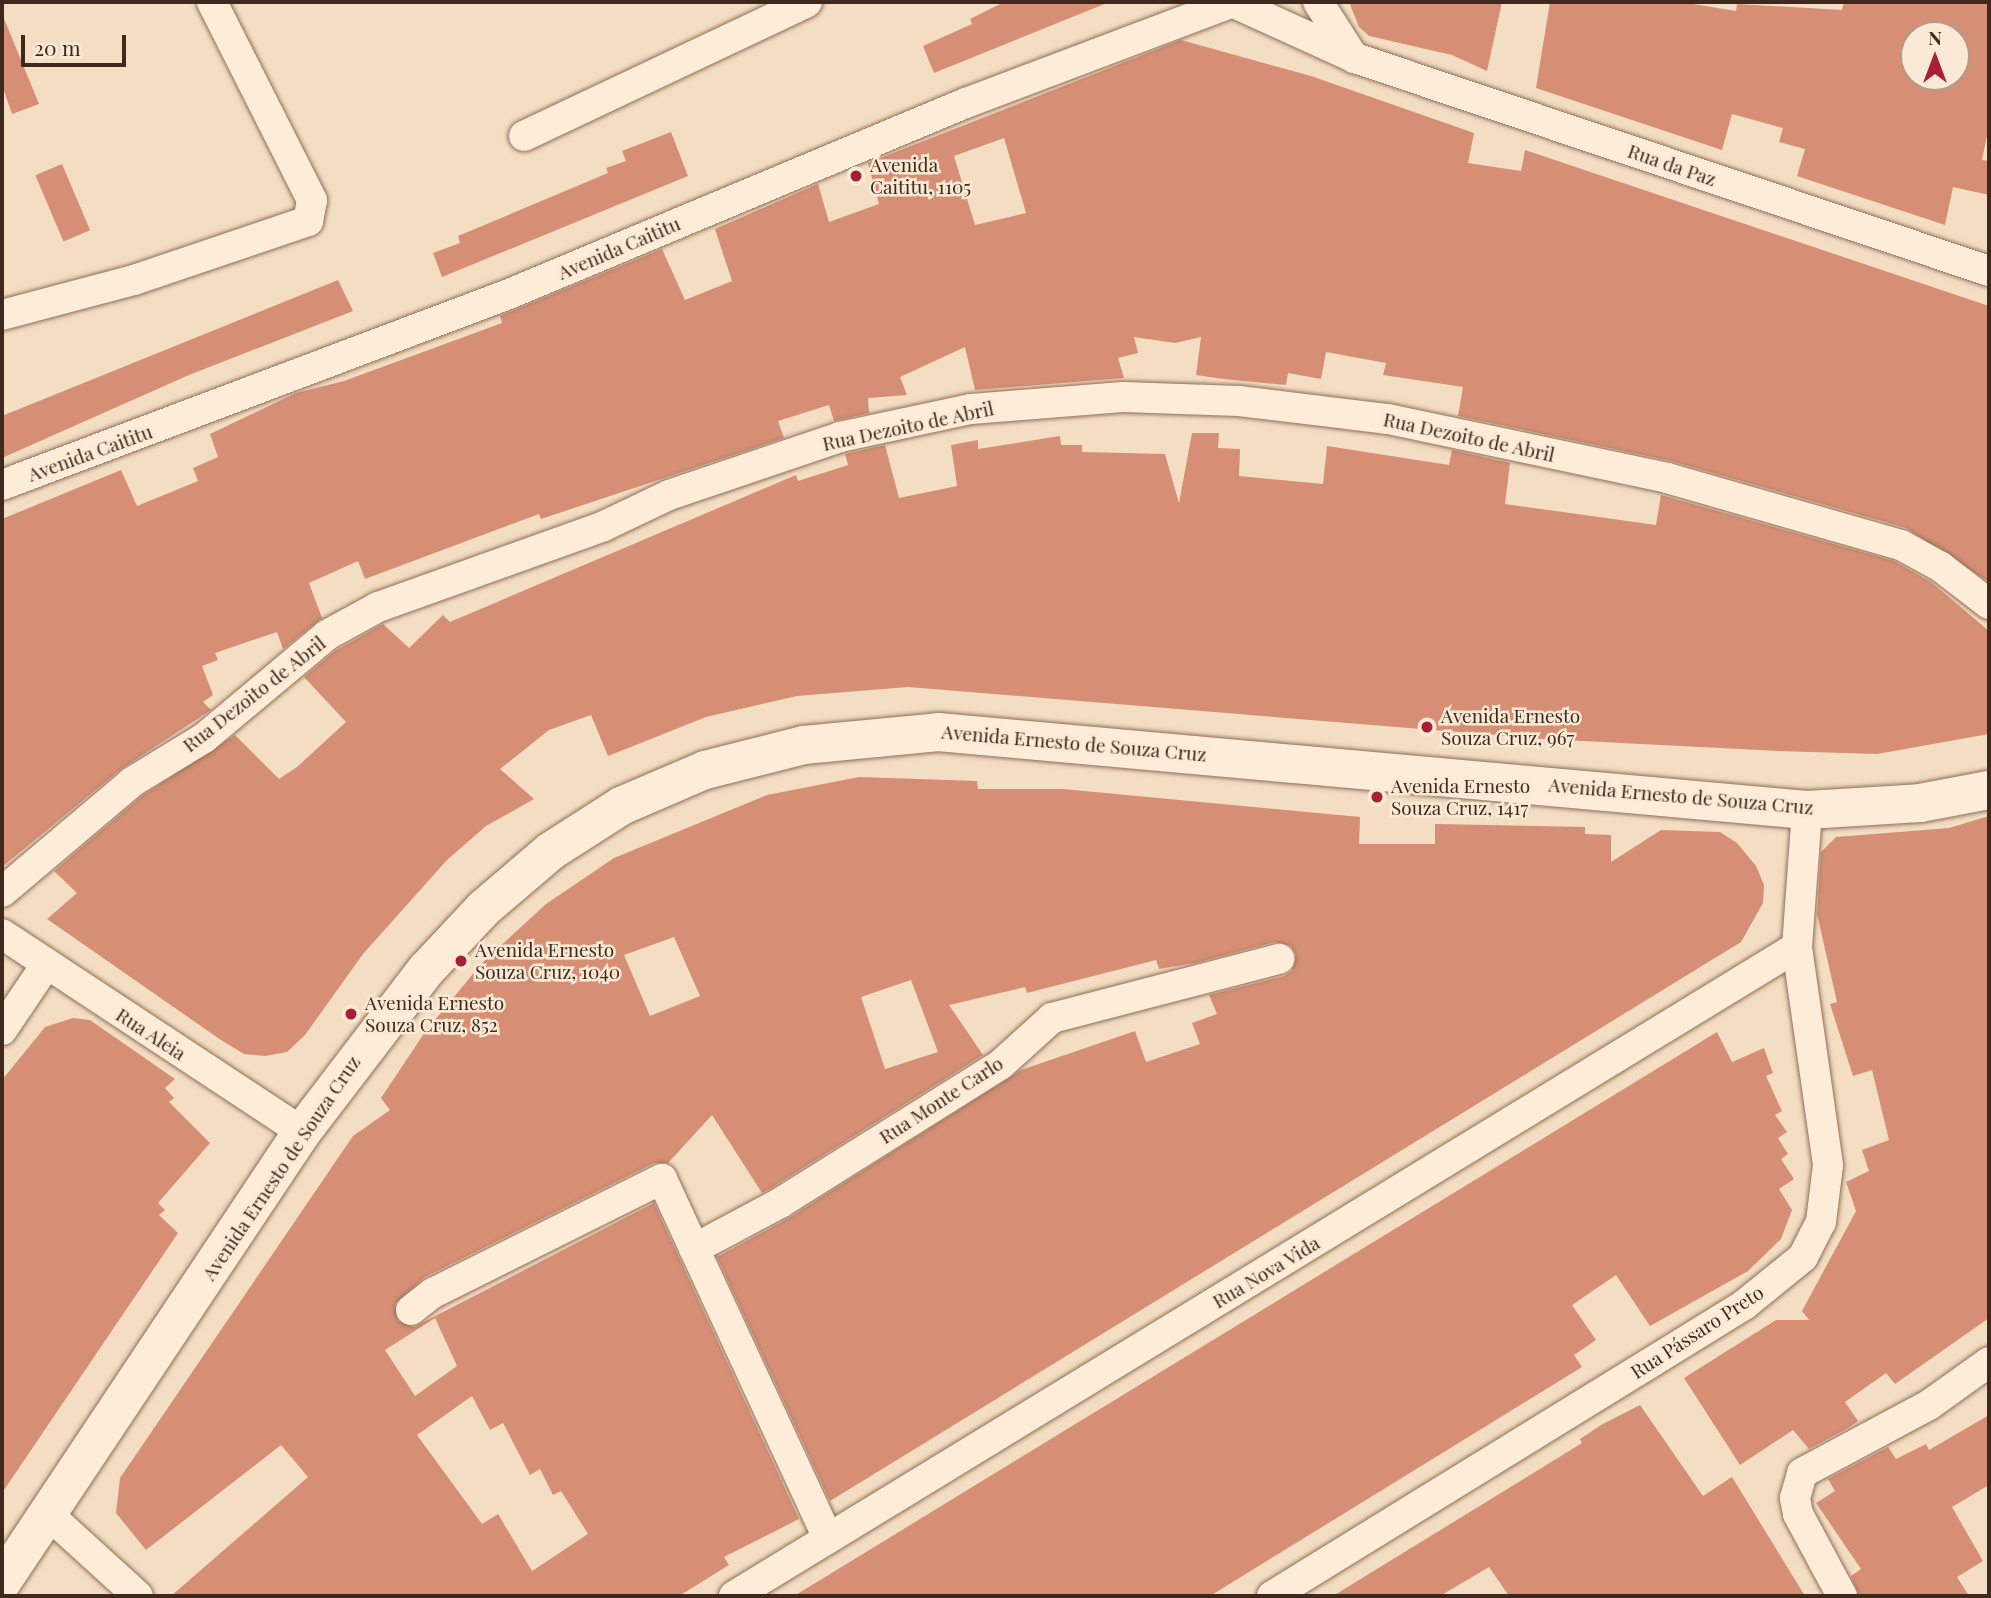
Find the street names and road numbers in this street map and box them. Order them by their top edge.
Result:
street label: Rua da Paz [1625,139,1719,191]
street label: Avenida Caititu [554,212,684,284]
street label: Rua Dezoito de Abril [820,397,996,455]
street label: Rua Dezoito de Abril [1381,408,1557,466]
street label: Avenida Caititu [25,420,155,486]
street label: Rua Dezoito de Abril [178,631,330,757]
street label: Avenida Ernesto de Souza Cruz [940,720,1208,766]
street label: Avenida Ernesto de Souza Cruz [1547,773,1815,819]
street label: Rua Aleia [111,1003,191,1065]
street label: Avenida Ernesto de Souza Cruz [197,1051,365,1285]
street label: Rua Monte Carlo [875,1052,1007,1148]
street label: Rua Nova Vida [1208,1231,1324,1313]
street label: Rua Pássaro Preto [1626,1281,1768,1383]

